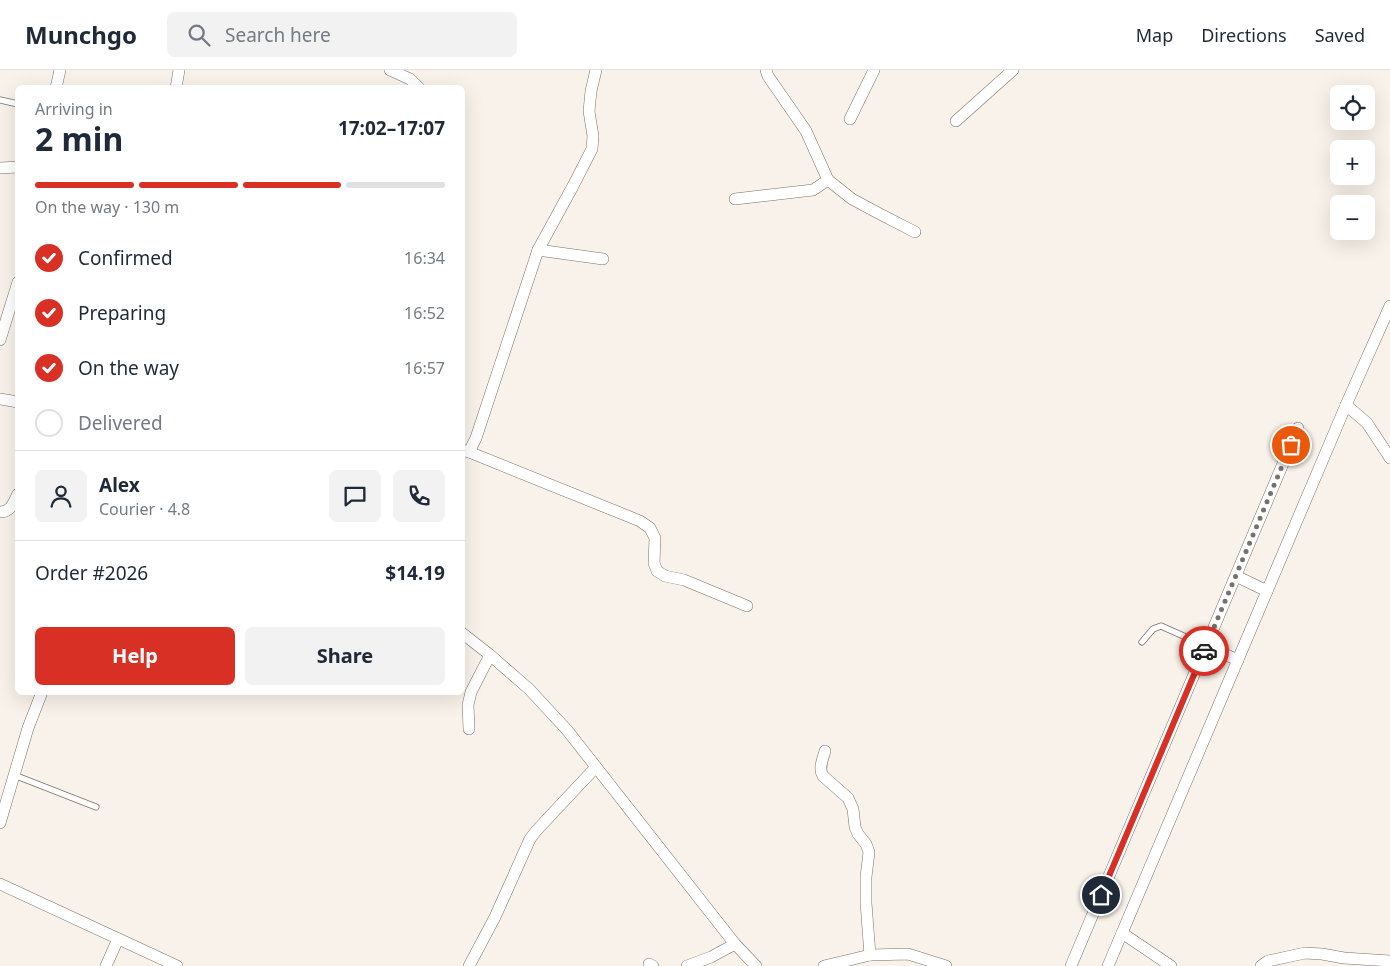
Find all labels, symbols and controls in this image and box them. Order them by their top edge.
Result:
search box [167,12,517,57]
text: Munchgo [25,18,137,51]
icon: search [185,21,213,49]
text: Search here [225,22,331,48]
text: Map [1136,23,1173,47]
text: Directions [1201,23,1287,47]
text: Saved [1315,23,1365,47]
map controls [1330,85,1375,240]
button: locate [1330,85,1375,130]
text: Arriving in [35,98,113,120]
text: 17:02–17:07 [338,115,445,141]
text: 2 min [35,117,123,160]
button: + [1330,140,1375,185]
button: − [1330,195,1375,240]
text: On the way · 130 m [35,196,179,218]
icon: check [35,244,63,272]
text: Confirmed [78,245,173,271]
text: 16:34 [404,247,445,269]
icon: check [35,299,63,327]
text: Preparing [78,300,166,326]
text: 16:52 [404,302,445,324]
icon: check [35,354,63,382]
text: On the way [78,355,179,381]
text: 16:57 [404,357,445,379]
text: Delivered [78,410,163,436]
pin [1270,424,1312,466]
icon: bag [1277,431,1305,459]
button: person [35,470,87,522]
button: chat [329,470,381,522]
button: phone [393,470,445,522]
text: Alex [99,472,140,498]
text: Courier · 4.8 [99,498,190,520]
text: Order #2026 [35,560,148,586]
text: $14.19 [385,560,445,586]
courier [1179,626,1229,676]
button: Help [35,627,235,685]
button: Share [245,627,445,685]
icon: car [1190,637,1218,665]
pin [1080,874,1122,916]
icon: home [1087,881,1115,909]

